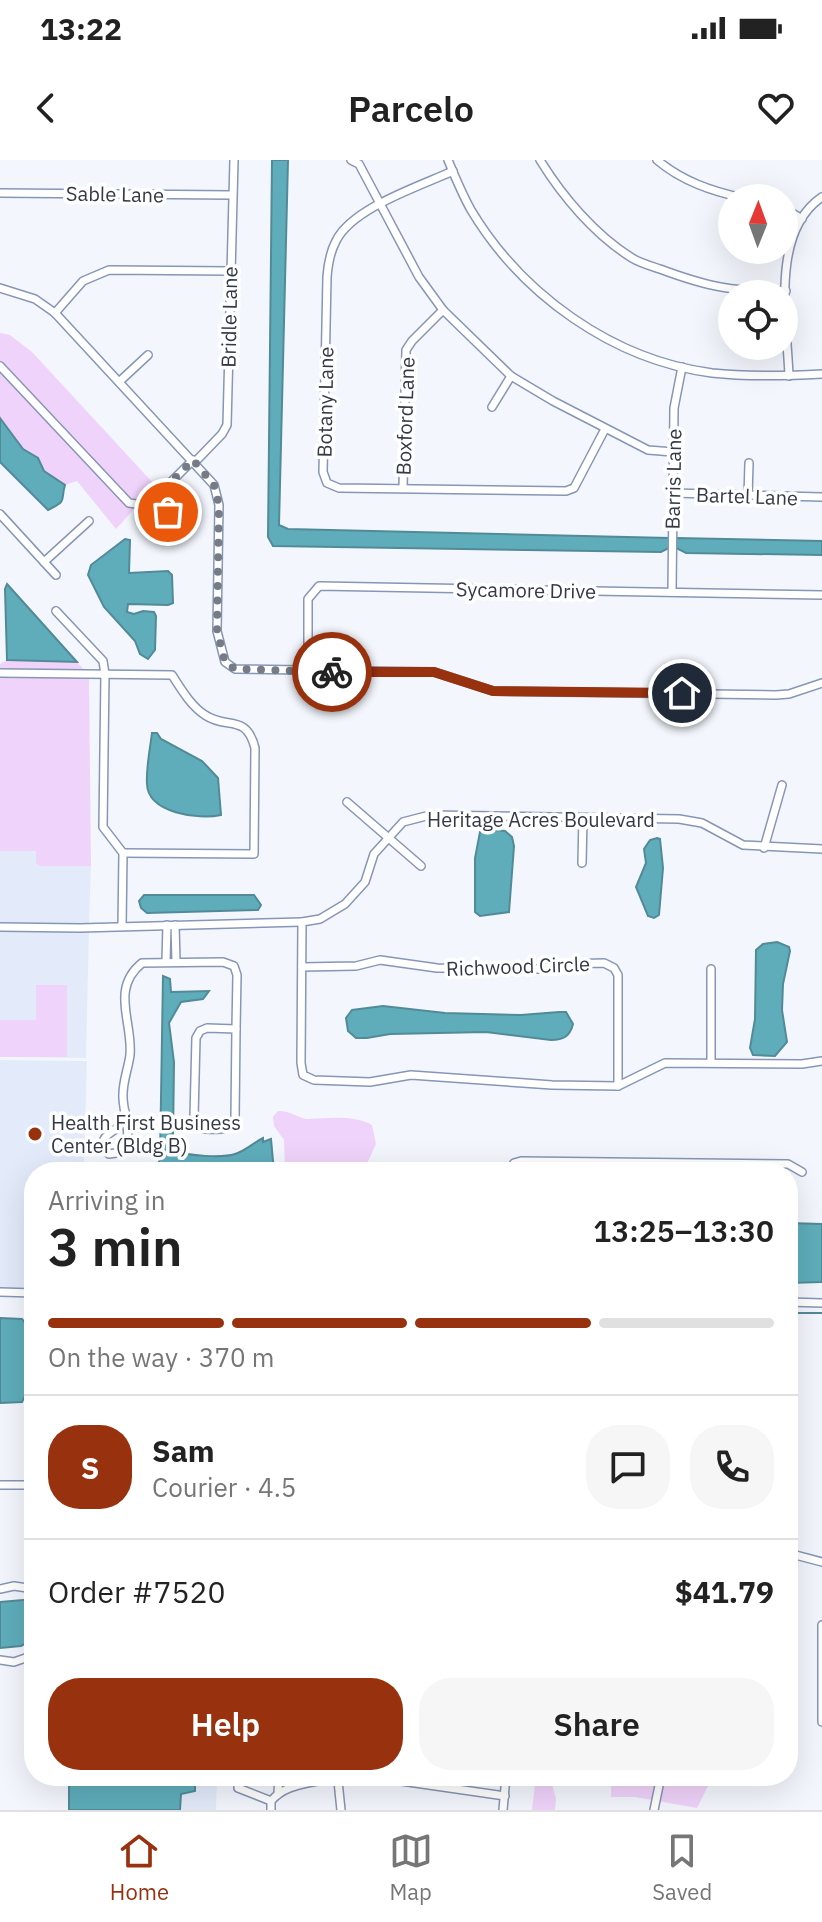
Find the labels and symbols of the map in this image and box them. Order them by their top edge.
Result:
street label: Sable Lane [66,180,164,208]
north arrow [718,184,798,264]
street label: Bridle Lane [215,266,243,368]
street label: Botany Lane [311,346,339,458]
street label: Boxford Lane [389,356,421,476]
street label: Barris Lane [659,428,687,530]
pin [134,478,202,546]
street label: Bartel Lane [695,481,799,511]
street label: Sycamore Drive [456,575,596,605]
courier [292,632,372,712]
pin [648,659,716,727]
street label: Heritage Acres Boulevard [427,806,655,833]
street label: Richwood Circle [445,950,591,982]
place label: Health First Business Center (Bldg B) [51,1109,241,1159]
marker: Health First Business Center (Bldg B) [26,1125,44,1143]

